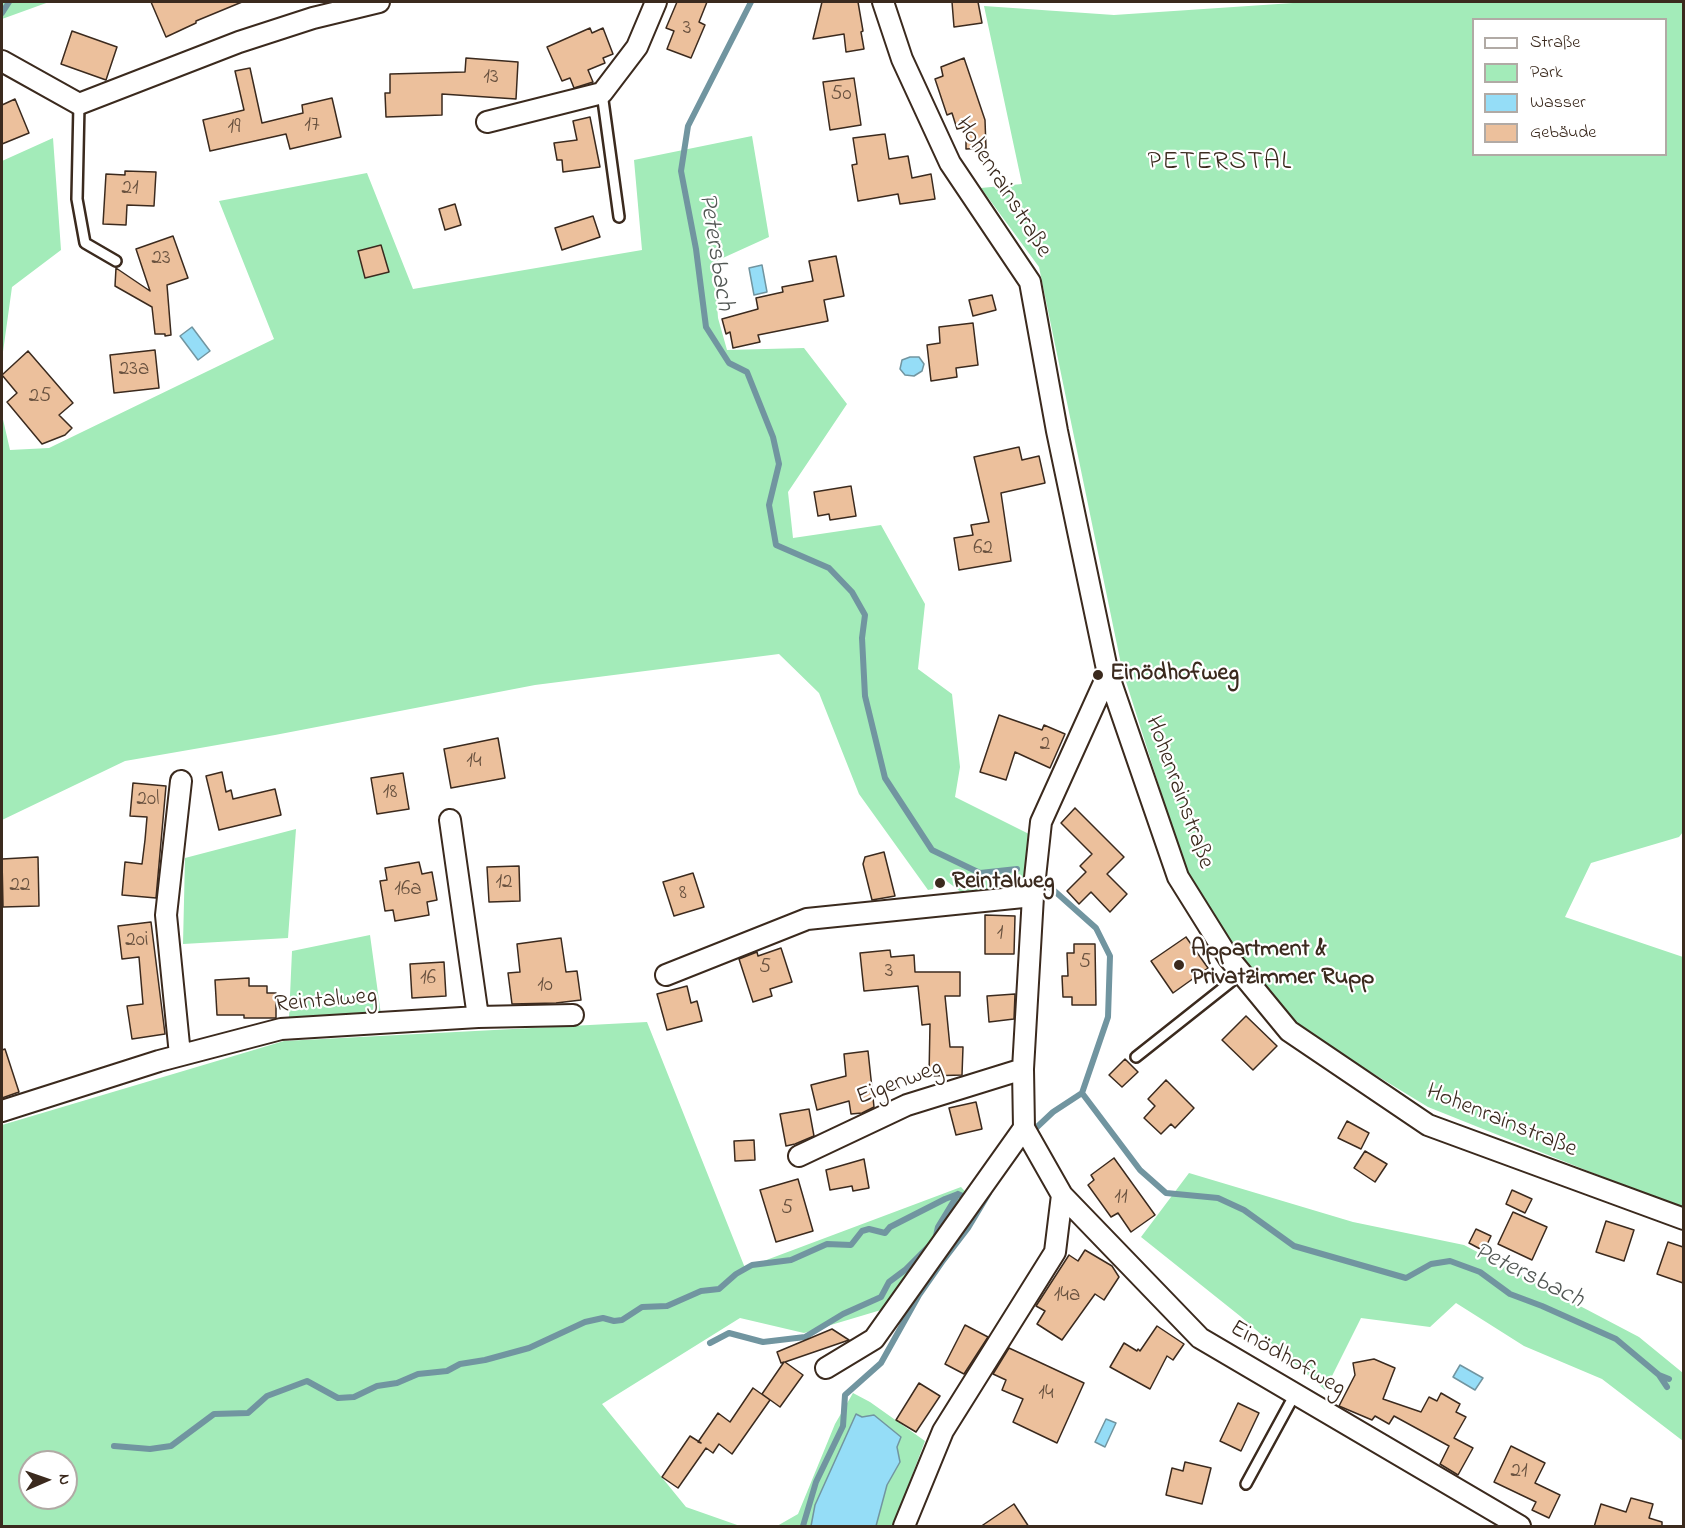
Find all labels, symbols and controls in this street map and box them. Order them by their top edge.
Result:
house number: 3 [683,17,691,43]
legend [1472,18,1667,156]
text: Straße [1530,30,1580,56]
text: Park [1530,60,1563,86]
house number: 13 [483,66,499,92]
house number: 50 [830,83,852,109]
text: Wasser [1530,90,1586,116]
street label: Hohenrainstraße [947,112,1057,264]
house number: 17 [304,114,320,140]
house number: 19 [228,116,240,142]
text: Gebäude [1530,120,1596,146]
district label: PETERSTAL [1147,148,1293,180]
house number: 21 [121,177,139,203]
water label: Petersbach [689,191,739,313]
house number: 23 [151,247,171,273]
house number: 23a [119,358,149,384]
house number: 25 [29,385,51,411]
house number: 62 [973,537,993,563]
place label: Einödhofweg [1110,661,1239,689]
marker: Einödhofweg [1091,668,1105,682]
street label: Hohenrainstraße [1137,713,1219,873]
house number: 2 [1040,733,1050,759]
house number: 14 [466,750,482,776]
house number: 18 [383,781,397,807]
house number: 20l [136,788,160,814]
place label: Reintalweg [952,869,1055,897]
house number: 12 [495,871,513,897]
house number: 22 [10,874,30,900]
marker: Reintalweg [933,876,947,890]
house number: 16a [394,878,422,904]
house number: 8 [679,882,687,908]
house number: 1 [997,922,1003,948]
house number: 20i [125,929,149,955]
place label: Appartment & Privatzimmer Rupp [1191,937,1374,993]
house number: 5 [1079,951,1091,977]
house number: 5 [759,956,771,982]
marker: Appartment & Privatzimmer Rupp [1172,958,1186,972]
house number: 3 [885,960,893,986]
house number: 16 [420,967,436,993]
house number: 10 [537,974,553,1000]
street label: Reintalweg [274,983,378,1021]
street label: Eigenweg [853,1055,947,1113]
street label: Hohenrainstraße [1421,1079,1581,1165]
house number: 11 [1114,1186,1128,1212]
house number: 5 [781,1197,793,1223]
water label: Petersbach [1468,1237,1588,1317]
house number: 14a [1054,1284,1080,1310]
street label: Einödhofweg [1224,1315,1350,1405]
house number: 14 [1038,1382,1054,1408]
north arrow [18,1450,78,1510]
house number: 21 [1510,1460,1528,1486]
text: N [52,1474,76,1485]

